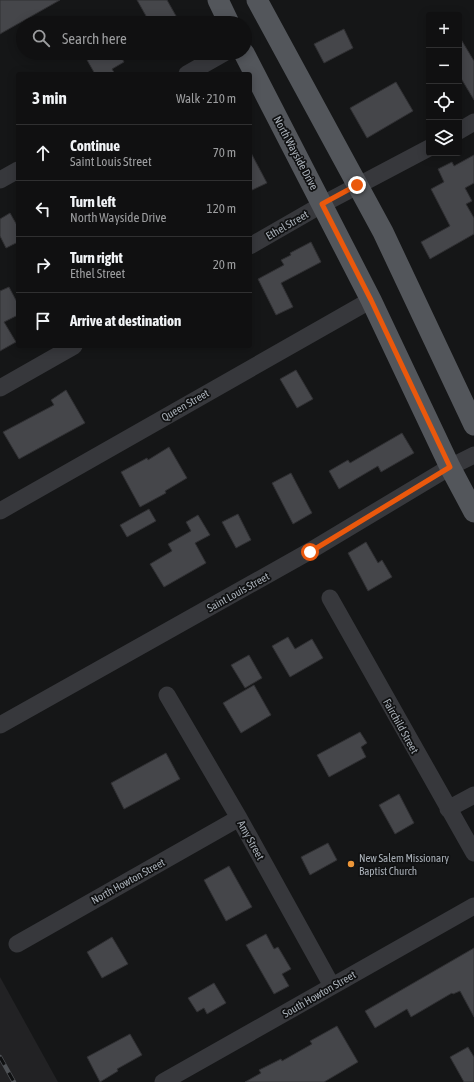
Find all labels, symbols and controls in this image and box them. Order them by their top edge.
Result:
map controls [426,12,462,156]
button: + [426,12,462,48]
search box [16,16,252,60]
icon: search [30,27,52,49]
text: Search here [62,30,127,47]
button: − [426,48,462,84]
button: locate [426,84,462,120]
text: 3 min [32,88,67,108]
text: Walk · 210 m [176,91,236,106]
street label: North Wayside Drive [272,114,320,192]
button: layers [426,120,462,156]
text: Continue [70,137,120,154]
icon: ahead [32,142,54,164]
text: 70 m [213,145,236,160]
text: Saint Louis Street [70,154,152,169]
route end [348,176,366,194]
text: Turn left [70,193,116,210]
icon: left [32,198,54,220]
text: 120 m [207,201,236,216]
street label: Ethel Street [264,208,310,242]
text: North Wayside Drive [70,210,166,225]
text: Turn right [70,249,123,266]
icon: right [32,254,54,276]
text: 20 m [213,257,236,272]
text: Ethel Street [70,266,125,281]
icon: arrive [32,310,54,332]
text: Arrive at destination [70,312,181,329]
street label: Queen Street [159,387,211,423]
route start [301,543,319,561]
street label: Saint Louis Street [205,570,271,614]
street label: Fairchild Street [381,697,421,755]
street label: Amy Street [235,818,267,862]
place label: New Salem Missionary Baptist Church [359,852,449,877]
street label: North Howton Street [89,856,167,906]
marker: New Salem Missionary Baptist Church [346,859,356,869]
street label: South Howton Street [280,968,358,1020]

